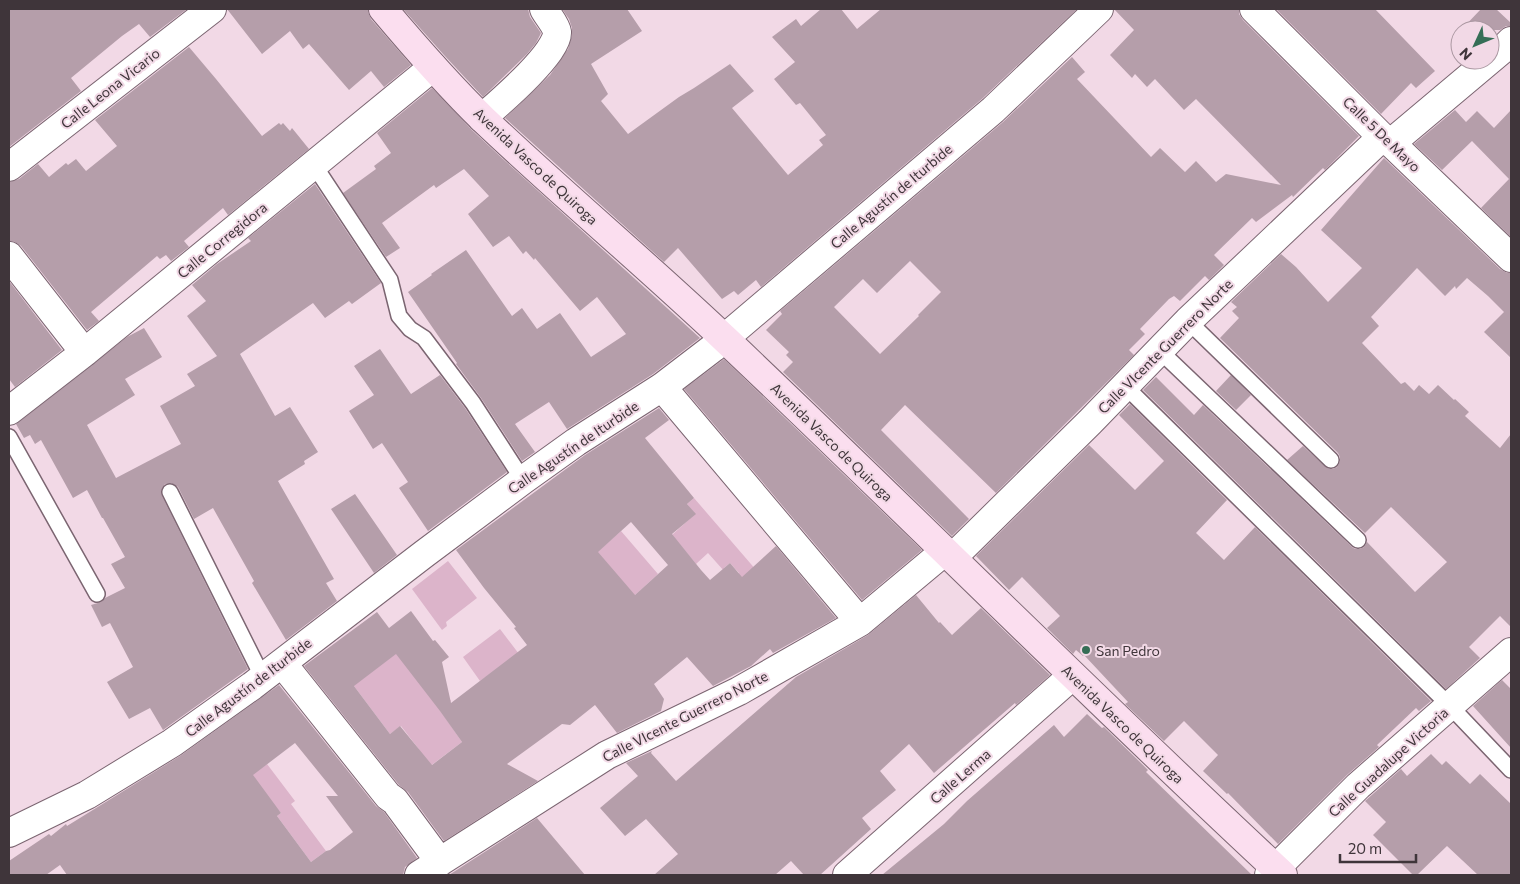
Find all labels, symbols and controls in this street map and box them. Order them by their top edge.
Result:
north arrow [1450,20,1500,70]
street label: Calle Leona Vicario [57,44,163,132]
text: N [1456,45,1475,64]
street label: Calle 5 De Mayo [1340,93,1424,175]
street label: Avenida Vasco de Quiroga [471,104,601,228]
street label: Calle Agustín de Iturbide [827,140,955,252]
street label: Calle Corregidora [174,199,270,281]
street label: Calle VIcente Guerrero Norte [1094,275,1236,417]
street label: Avenida Vasco de Quiroga [767,379,897,505]
street label: Calle Agustín de Iturbide [505,397,641,497]
street label: Calle Agustín de Iturbide [181,634,315,740]
place label: San Pedro [1096,642,1160,659]
marker: San Pedro [1080,644,1092,656]
street label: Avenida Vasco de Quiroga [1058,661,1188,787]
street label: Calle VIcente Guerrero Norte [599,667,771,765]
street label: Calle Guadalupe Victoria [1325,704,1451,820]
street label: Calle Lerma [926,745,994,807]
scale bar [1340,832,1416,864]
text: 20 m [1348,839,1382,857]

